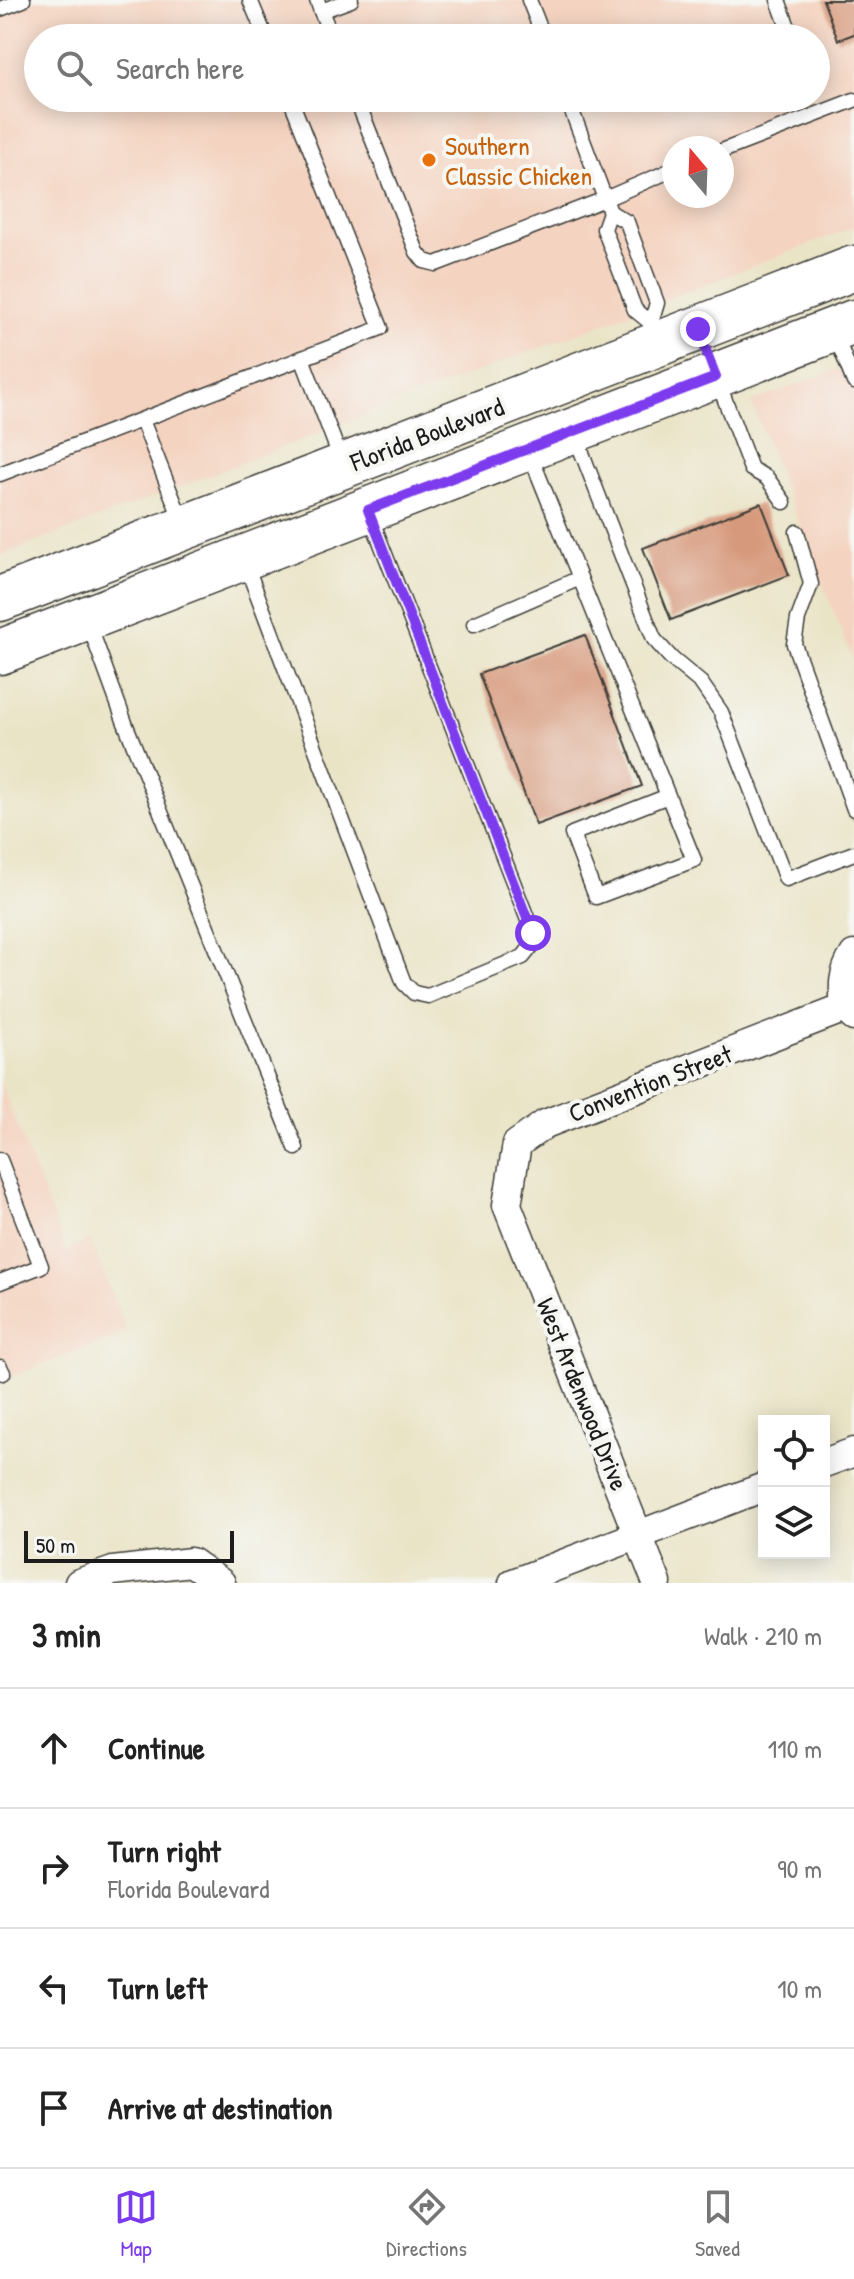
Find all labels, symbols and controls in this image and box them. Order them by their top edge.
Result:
search box [24,24,830,112]
icon: search [52,46,96,90]
text: Search here [116,48,244,88]
place label: Southern Classic Chicken [445,128,592,193]
north arrow [662,136,734,208]
marker: Southern Classic Chicken [420,151,438,169]
route end [680,311,716,347]
street label: Florida Boulevard [344,389,509,480]
route start [515,915,551,951]
street label: Convention Street [563,1035,738,1130]
street label: West Ardenwood Drive [529,1293,637,1495]
map controls [758,1415,830,1559]
button: locate [758,1415,830,1487]
button: layers [758,1487,830,1559]
scale bar [24,1527,234,1563]
text: 50 m [36,1530,75,1560]
text: 3 min [32,1612,101,1658]
text: Walk · 210 m [704,1618,822,1653]
icon: ahead [32,1726,76,1770]
text: Continue [108,1728,205,1768]
text: 110 m [768,1731,822,1766]
text: Turn right [108,1831,221,1871]
icon: right [32,1846,76,1890]
text: 90 m [777,1851,822,1886]
text: Florida Boulevard [108,1871,269,1906]
icon: left [32,1966,76,2010]
text: Turn left [108,1968,207,2008]
text: 10 m [777,1971,822,2006]
icon: arrive [32,2086,76,2130]
text: Arrive at destination [108,2088,333,2128]
tab: Map [114,2185,158,2263]
tab: Directions [386,2185,467,2263]
tab: Saved [695,2185,740,2263]

